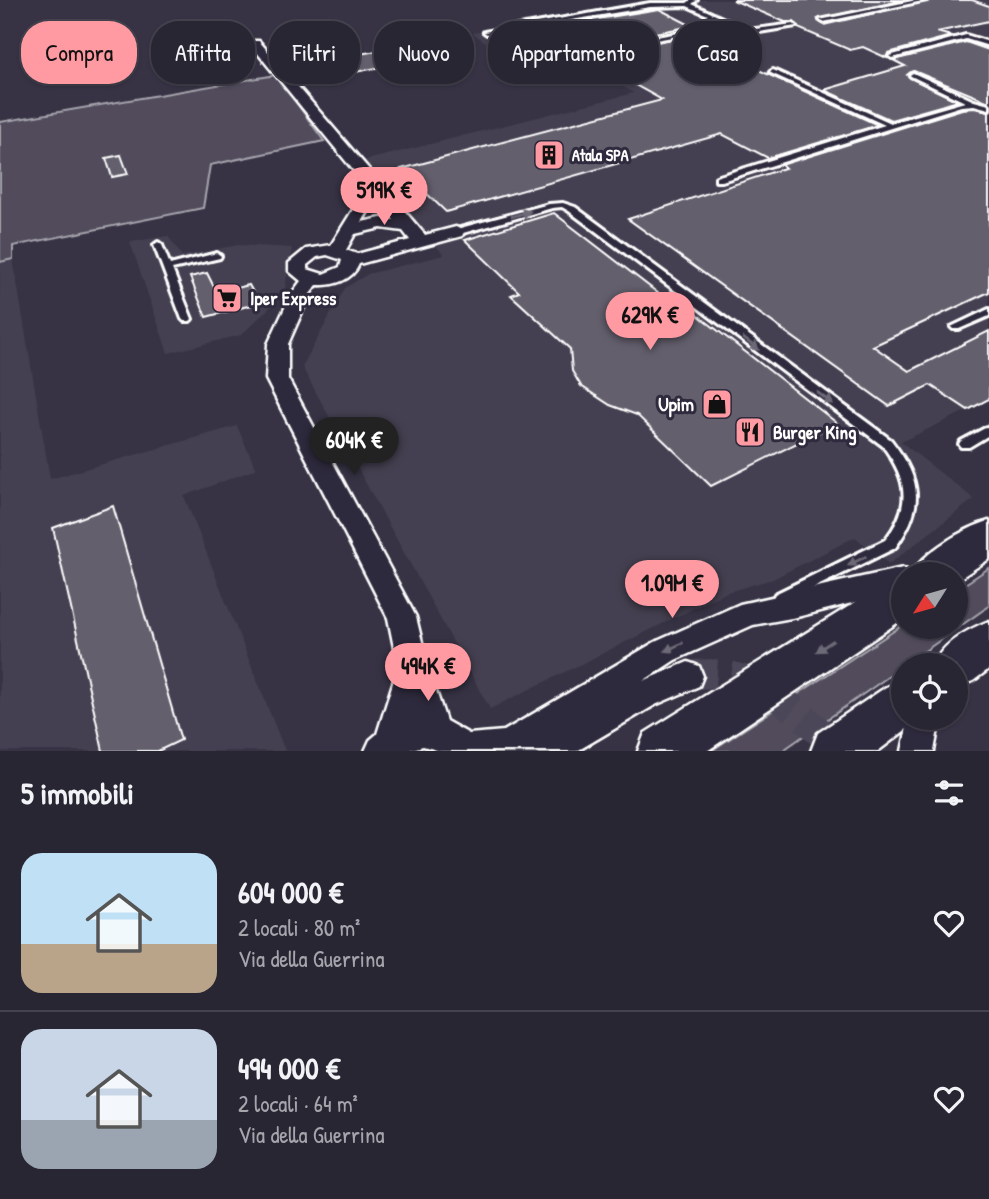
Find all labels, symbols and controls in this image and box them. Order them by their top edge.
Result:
chip: Compra [21,21,137,84]
chip: Affitta [151,21,255,84]
chip: Filtri [269,21,360,84]
chip: Nuovo [374,21,474,84]
chip: Appartamento [488,21,659,84]
chip: Casa [673,21,762,84]
building icon: Atala SPA [532,138,566,172]
place label: Atala SPA [572,144,629,166]
pin: 519K € [327,168,441,227]
text: 519K € [357,174,411,205]
one-way arrow [511,208,533,219]
supermarket icon: Iper Express [210,281,244,315]
place label: Iper Express [250,285,337,312]
pin: 629K € [593,292,707,352]
text: 629K € [622,299,678,330]
one-way arrow [741,337,760,351]
shop icon: Upim [700,387,734,421]
place label: Upim [658,391,694,418]
one-way arrow [816,391,834,405]
restaurant icon: Burger King [733,415,767,449]
pin: 604K € [297,418,411,477]
place label: Burger King [773,419,857,446]
text: 604K € [326,424,382,455]
one-way arrow [847,555,867,567]
pin: 1.09M € [607,560,737,620]
north arrow [891,562,968,639]
map controls [891,562,968,730]
text: 1.09M € [641,567,703,598]
one-way arrow [816,639,835,652]
one-way arrow [664,641,684,653]
pin: 494K € [371,644,485,703]
text: 494K € [401,650,455,681]
button: locate [891,653,968,730]
text: 5 immobili [21,773,134,813]
icon: filters [930,774,968,812]
text: 604 000 € [238,872,343,912]
icon: home [77,881,161,965]
icon: heart [930,904,968,942]
text: 2 locali · 80 m² [238,912,360,943]
text: Via della Guerrina [238,943,384,974]
text: 494 000 € [238,1048,340,1088]
icon: home [77,1057,161,1141]
icon: heart [930,1080,968,1118]
text: 2 locali · 64 m² [238,1088,358,1119]
text: Via della Guerrina [238,1119,384,1150]

